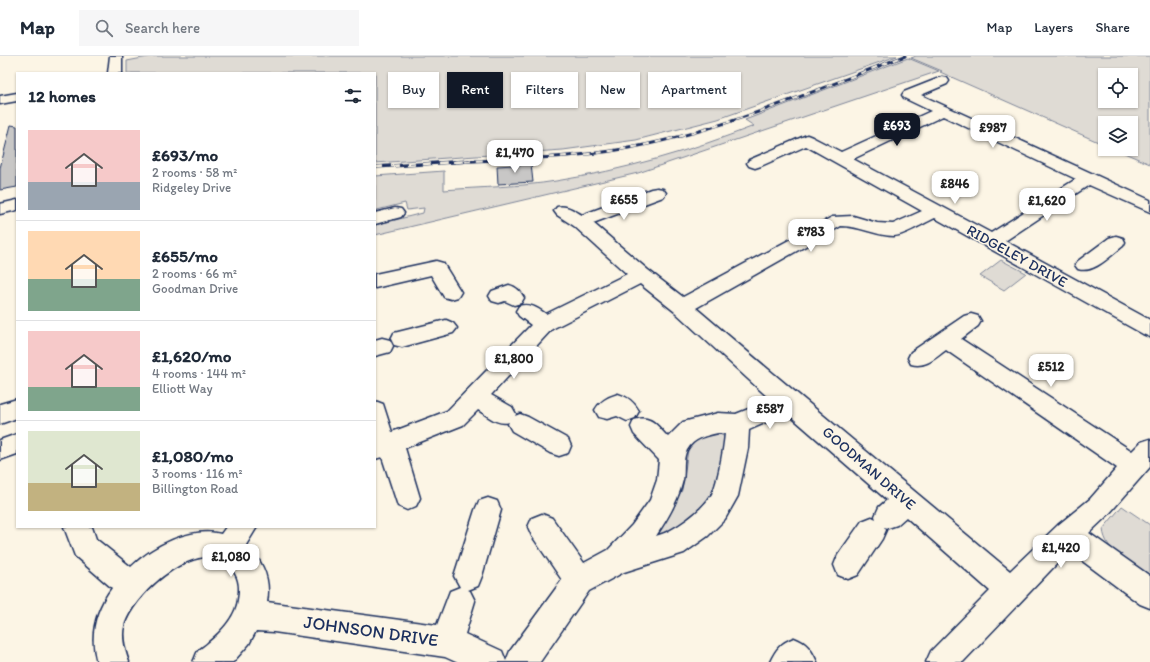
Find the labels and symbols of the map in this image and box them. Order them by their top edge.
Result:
pin: £693 [873,113,921,147]
pin: £987 [969,115,1017,149]
pin: £1,470 [482,140,548,174]
pin: £846 [931,171,979,205]
pin: £655 [600,187,648,221]
pin: £1,620 [1014,188,1080,222]
pin: £783 [787,219,835,253]
street label: RIDGELEY DRIVE [963,221,1071,291]
pin: £1,800 [481,346,547,380]
pin: £512 [1027,354,1075,388]
pin: £587 [746,396,794,430]
street label: GOODMAN DRIVE [819,423,919,513]
pin: £1,420 [1028,535,1094,569]
pin: £1,080 [198,544,264,578]
street label: JOHNSON DRIVE [302,611,440,651]

